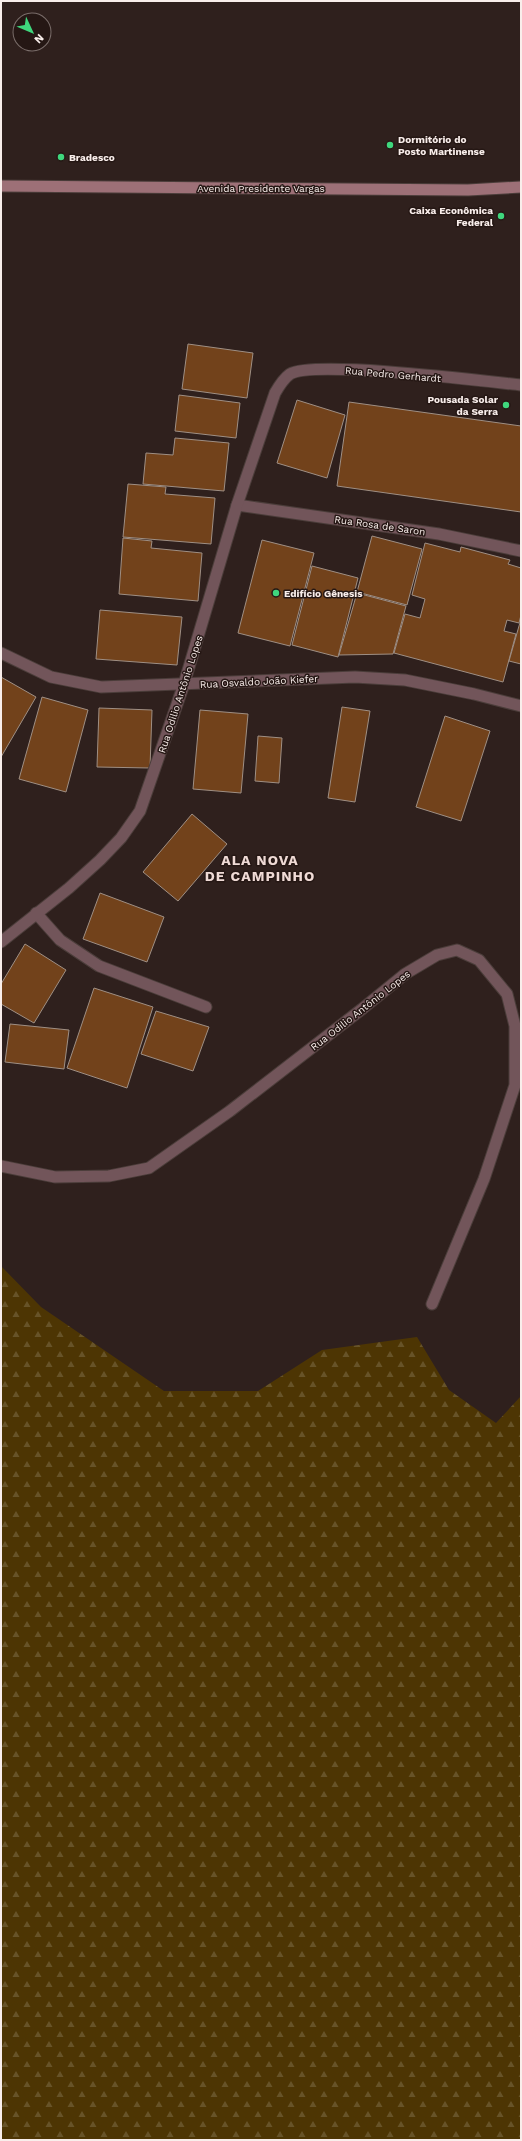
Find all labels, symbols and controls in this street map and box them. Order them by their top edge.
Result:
north arrow [12,12,52,52]
text: N [31,31,46,46]
place label: Dormitório do Posto Martinense [398,134,485,157]
marker: Dormitório do Posto Martinense [385,140,395,150]
marker: Bradesco [56,152,66,162]
place label: Bradesco [69,152,115,163]
street label: Avenida Presidente Vargas [197,183,325,194]
place label: Caixa Econômica Federal [409,205,494,228]
marker: Caixa Econômica Federal [496,211,506,221]
street label: Rua Pedro Gerhardt [345,365,442,384]
place label: Pousada Solar da Serra [428,394,499,417]
marker: Pousada Solar da Serra [501,400,511,410]
street label: Rua Rosa de Saron [334,514,426,537]
marker: Edifício Gênesis [271,588,281,598]
place label: Edifício Gênesis [284,588,363,599]
street label: Rua Odilio Antônio Lopes [156,634,205,754]
street label: Rua Osvaldo João Kiefer [199,673,319,690]
district label: ALA NOVA DE CAMPINHO [205,852,315,884]
street label: Rua Odilio Antônio Lopes [308,968,412,1053]

